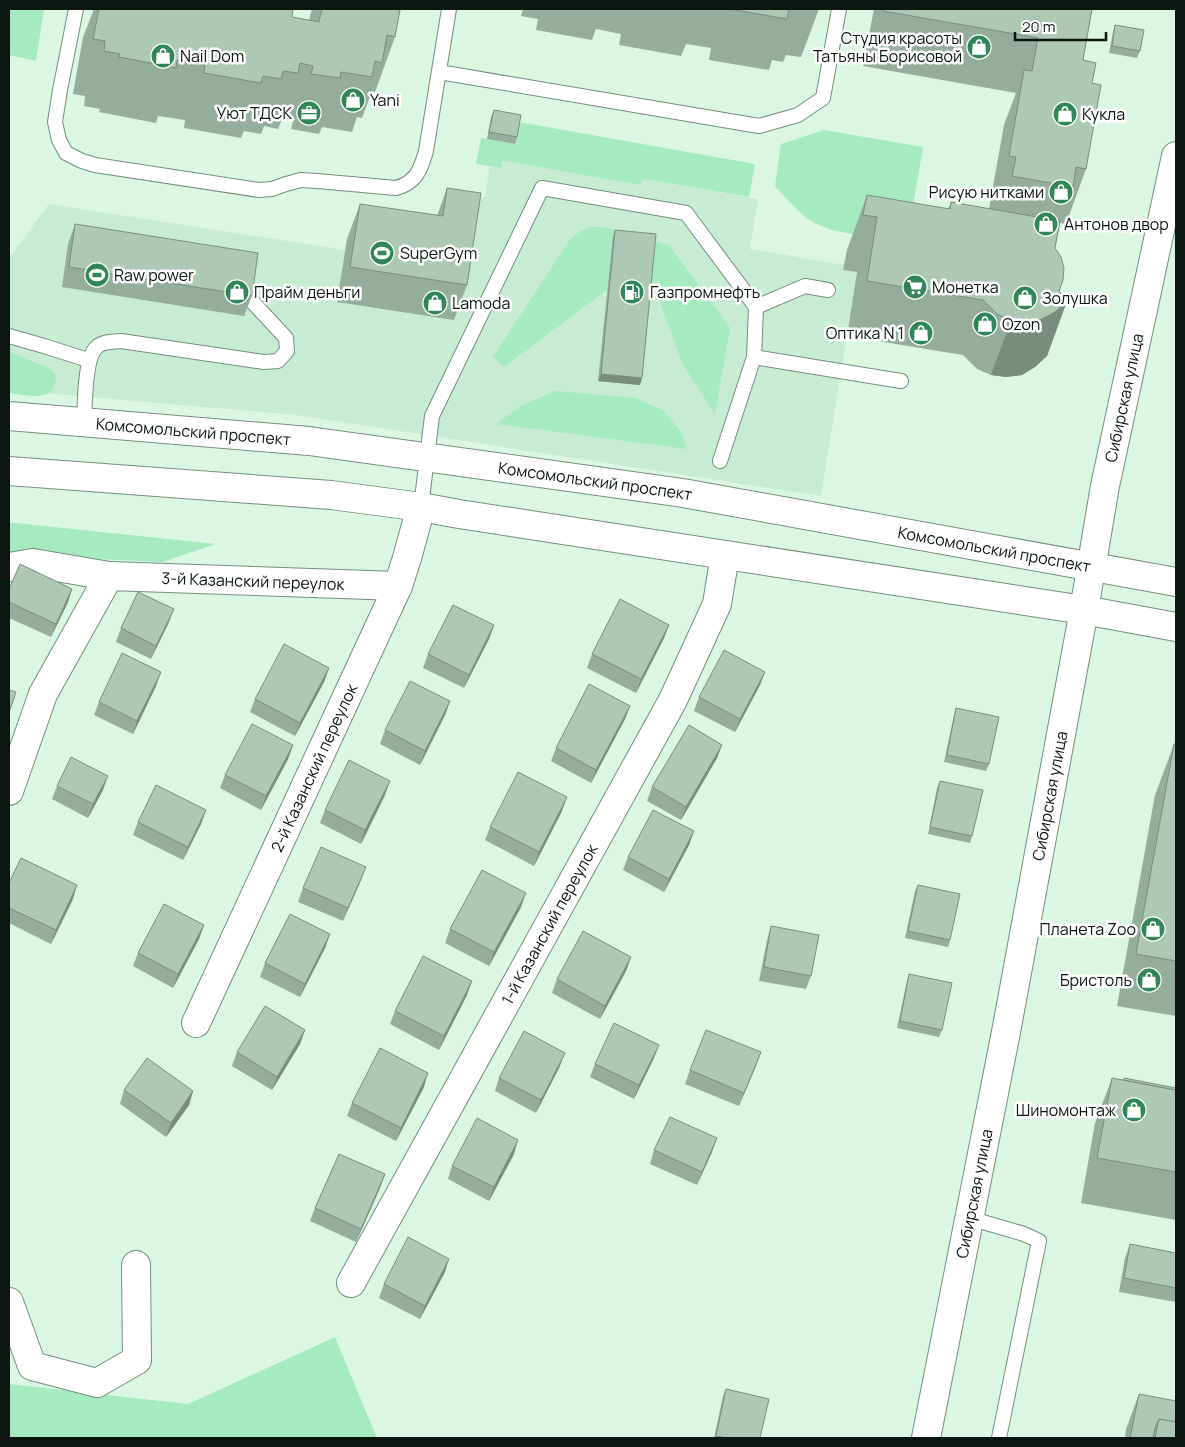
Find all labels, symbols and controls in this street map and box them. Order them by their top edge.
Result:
scale bar [1015,10,1106,42]
text: 20 m [1022,16,1055,37]
place label: Студия красоты Татьяны Борисовой [813,27,962,67]
shop icon: Студия красоты Татьяны Борисовой [966,34,992,60]
shop icon: Nail Dom [150,43,176,69]
place label: Nail Dom [180,45,244,67]
shop icon: Yani [340,87,366,113]
place label: Yani [370,89,400,111]
office icon: Уют ТДСК [296,100,322,126]
shop icon: Кукла [1052,101,1078,127]
place label: Уют ТДСК [217,102,292,124]
place label: Кукла [1082,103,1125,125]
shop icon: Рисую нитками [1048,179,1074,205]
place label: Рисую нитками [929,181,1044,203]
shop icon: Антонов двор [1033,211,1059,237]
place label: Антонов двор [1064,213,1169,235]
sports icon: SuperGym [369,240,395,266]
place label: SuperGym [400,242,477,264]
sports icon: Raw power [84,262,110,288]
place label: Raw power [114,264,194,286]
supermarket icon: Монетка [902,274,928,300]
place label: Монетка [932,276,999,298]
shop icon: Прайм деньги [224,279,250,305]
fuel station icon: Газпромнефть [619,279,645,305]
place label: Прайм деньги [254,281,360,303]
place label: Газпромнефть [650,281,760,303]
shop icon: Золушка [1012,285,1038,311]
place label: Золушка [1042,287,1108,309]
shop icon: Lamoda [422,290,448,316]
place label: Lamoda [452,292,510,314]
shop icon: Ozon [972,311,998,337]
place label: Ozon [1002,313,1040,335]
shop icon: Оптика N 1 [908,320,934,346]
place label: Оптика N 1 [826,322,904,344]
street label: Сибирская улица [1099,331,1149,464]
street label: Комсомольский проспект [95,412,292,450]
street label: Комсомольский проспект [497,456,694,505]
street label: Комсомольский проспект [896,521,1092,577]
street label: 3-й Казанский переулок [161,567,346,595]
street label: 2-й Казанский переулок [265,679,363,856]
street label: Сибирская улица [1027,729,1072,862]
street label: 1-й Казанский переулок [496,839,603,1008]
shop icon: Планета Zoo [1140,916,1166,942]
place label: Планета Zoo [1040,918,1136,940]
shop icon: Бристоль [1136,967,1162,993]
place label: Бристоль [1060,969,1132,991]
shop icon: Шиномонтаж [1121,1097,1147,1123]
place label: Шиномонтаж [1016,1099,1117,1121]
street label: Сибирская улица [951,1127,998,1260]

